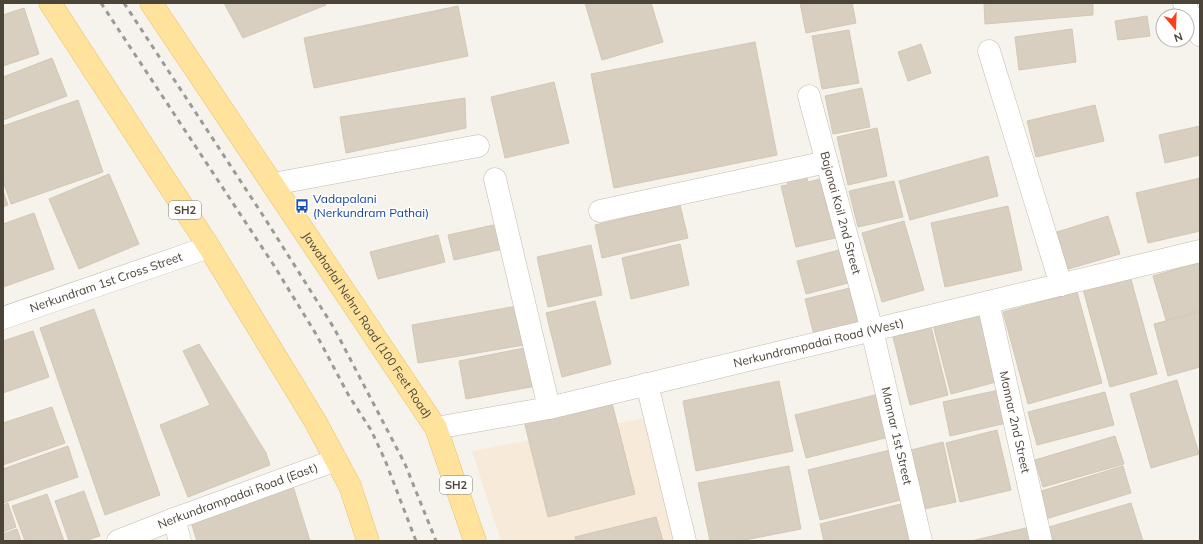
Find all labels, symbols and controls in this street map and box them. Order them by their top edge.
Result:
north arrow [1155,8,1195,48]
text: N [1172,29,1184,45]
street label: Bajanai Koil 2nd Street [817,150,865,276]
place label: Vadapalani (Nerkundram Pathai) [313,191,429,220]
bus stop icon: Vadapalani (Nerkundram Pathai) [294,198,310,214]
road number: SH2 [169,201,201,219]
street label: Jawaharlal Nehru Road (100 Feet Road) [300,229,435,421]
street label: Nerkundram 1st Cross Street [28,249,184,315]
street label: Nerkundrampadai Road (West) [732,315,905,370]
street label: Mannar 2nd Street [997,370,1034,474]
street label: Mannar 1st Street [878,385,916,486]
street label: Nerkundrampadai Road (East) [155,459,320,532]
road number: SH2 [440,476,472,494]

